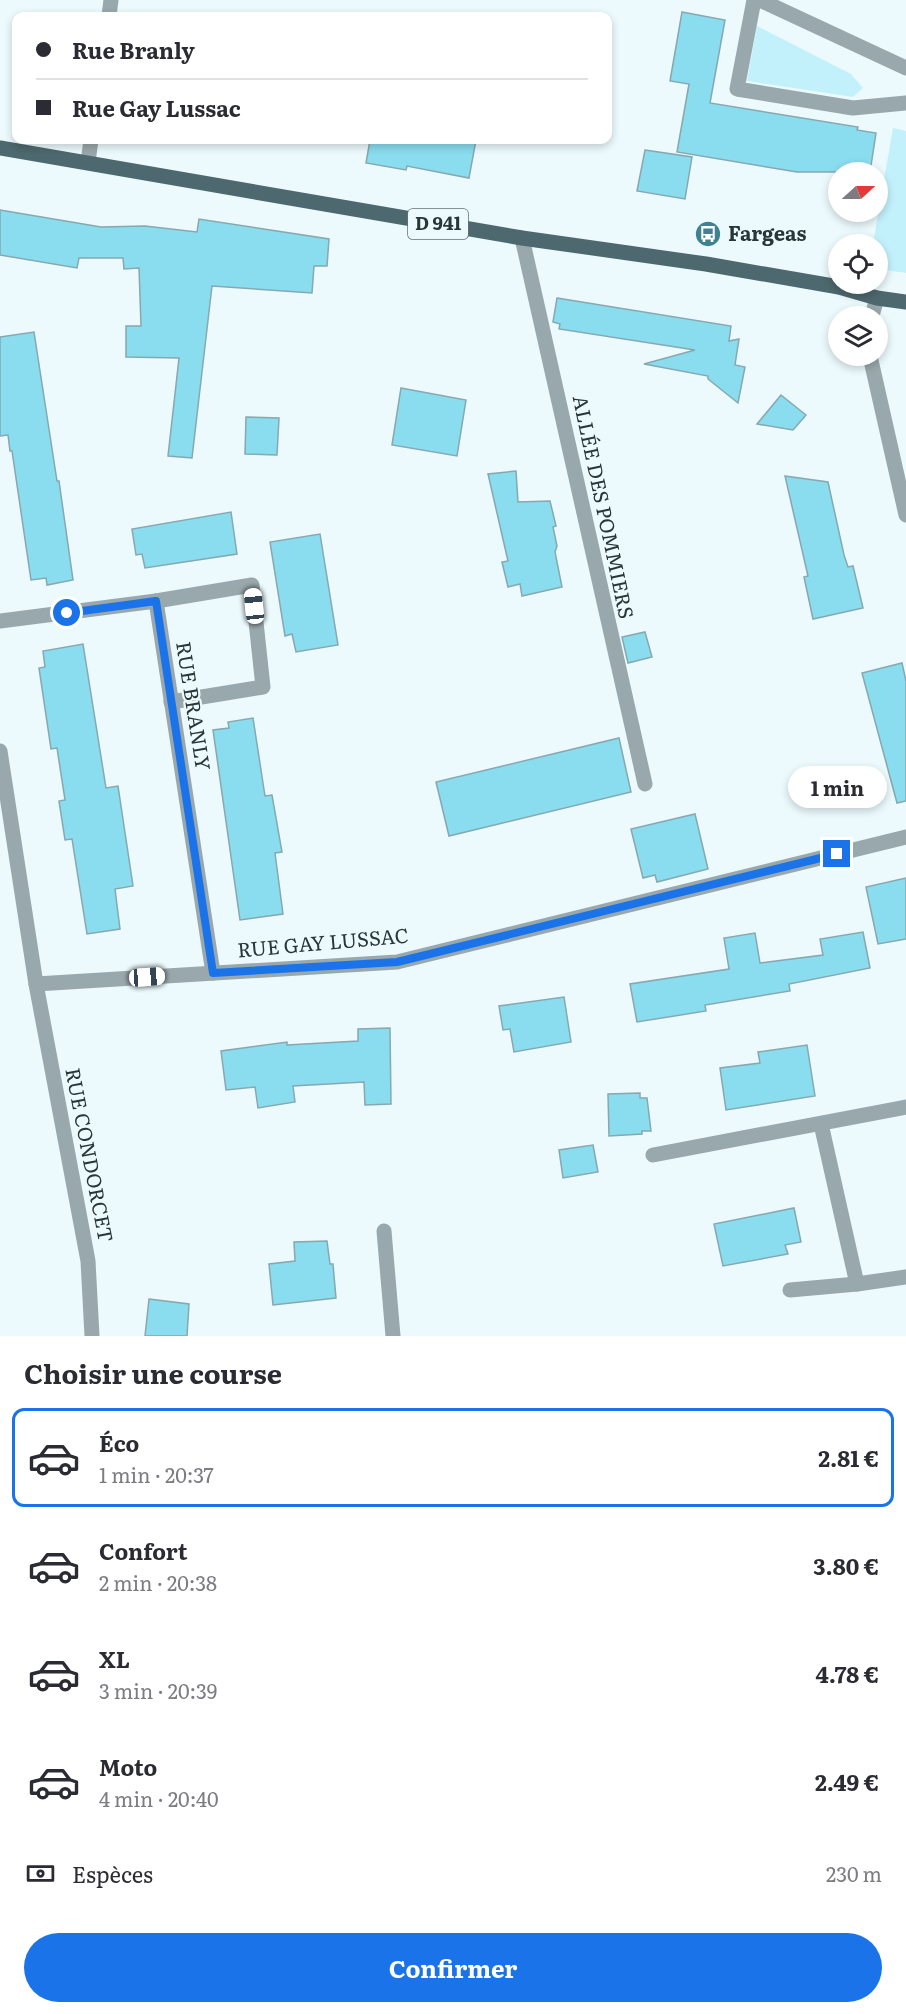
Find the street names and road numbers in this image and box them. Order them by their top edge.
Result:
road number: D 941 [408,209,468,239]
street label: ALLÉE DES POMMIERS [567,392,643,621]
street label: RUE BRANLY [170,639,220,772]
street label: RUE GAY LUSSAC [236,919,410,963]
street label: RUE CONDORCET [59,1065,123,1244]

